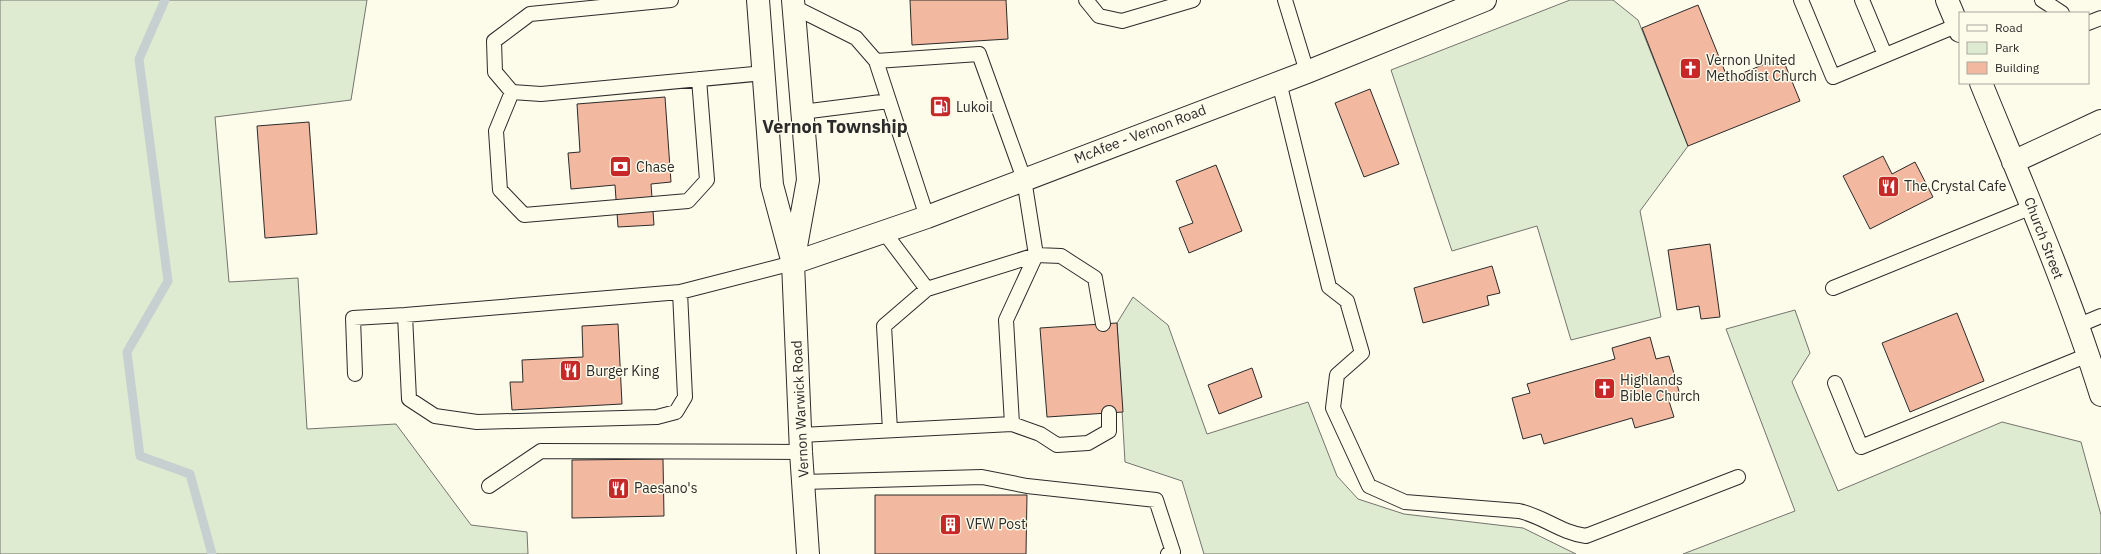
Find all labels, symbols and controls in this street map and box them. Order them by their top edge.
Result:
legend [1959,12,2089,84]
text: Road [1995,20,2023,35]
text: Park [1995,40,2020,55]
place label: Vernon United Methodist Church [1706,51,1817,85]
church icon: Vernon United Methodist Church [1678,55,1704,81]
text: Building [1995,60,2040,75]
fuel station icon: Lukoil [927,94,953,120]
place label: Lukoil [956,98,993,116]
street label: McAfee - Vernon Road [1072,101,1208,167]
district label: Vernon Township [762,115,908,138]
bank icon: Chase [607,154,633,180]
place label: Chase [636,158,675,176]
restaurant icon: The Crystal Cafe [1875,173,1901,199]
place label: The Crystal Cafe [1904,177,2007,195]
street label: Church Street [2020,194,2068,282]
street label: Vernon Warwick Road [787,340,813,478]
restaurant icon: Burger King [558,358,584,384]
place label: Burger King [586,362,660,380]
place label: Highlands Bible Church [1620,371,1700,405]
church icon: Highlands Bible Church [1591,375,1617,401]
restaurant icon: Paesano's [605,475,631,501]
place label: Paesano's [634,479,698,497]
building icon: VFW Post [938,511,964,537]
place label: VFW Post [966,515,1026,533]

